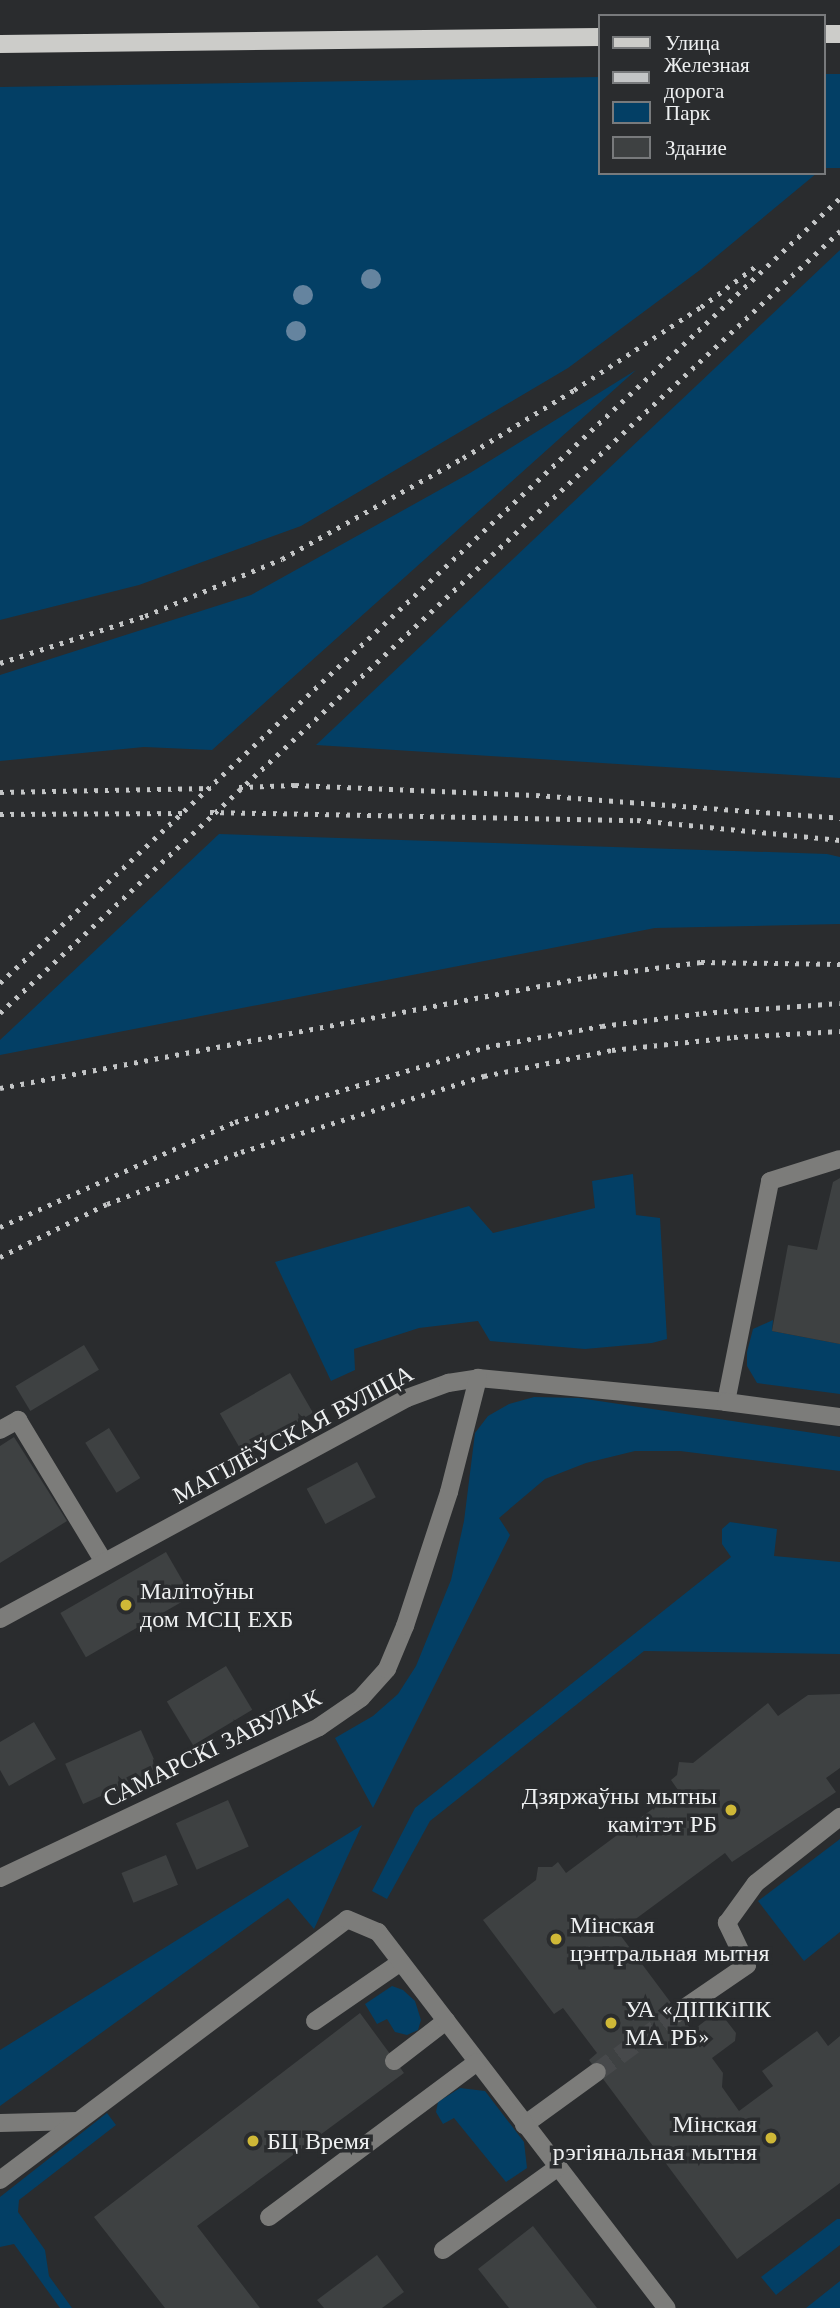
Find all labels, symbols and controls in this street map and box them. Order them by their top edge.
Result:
legend [598,14,826,175]
text: Улица [665,30,720,56]
text: Железная дорога [664,52,750,104]
text: Парк [665,100,710,126]
text: Здание [665,135,727,161]
street label: МАГІЛЁЎСКАЯ ВУЛІЦА [168,1358,418,1510]
place label: Малітоўны дом МСЦ ЕХБ [140,1577,293,1633]
marker: Малітоўны дом МСЦ ЕХБ [118,1597,134,1613]
street label: САМАРСКІ ЗАВУЛАК [98,1683,326,1813]
place label: Дзяржаўны мытны камітэт РБ [522,1782,717,1838]
marker: Дзяржаўны мытны камітэт РБ [723,1802,739,1818]
place label: Мінская цэнтральная мытня [570,1911,770,1967]
marker: Мінская цэнтральная мытня [548,1931,564,1947]
place label: УА «ДІПКіПК МА РБ» [625,1995,771,2051]
marker: УА «ДІПКіПК МА РБ» [603,2015,619,2031]
place label: Мінская рэгіянальная мытня [553,2110,757,2166]
place label: БЦ Время [267,2127,370,2155]
marker: Мінская рэгіянальная мытня [763,2130,779,2146]
marker: БЦ Время [245,2133,261,2149]

